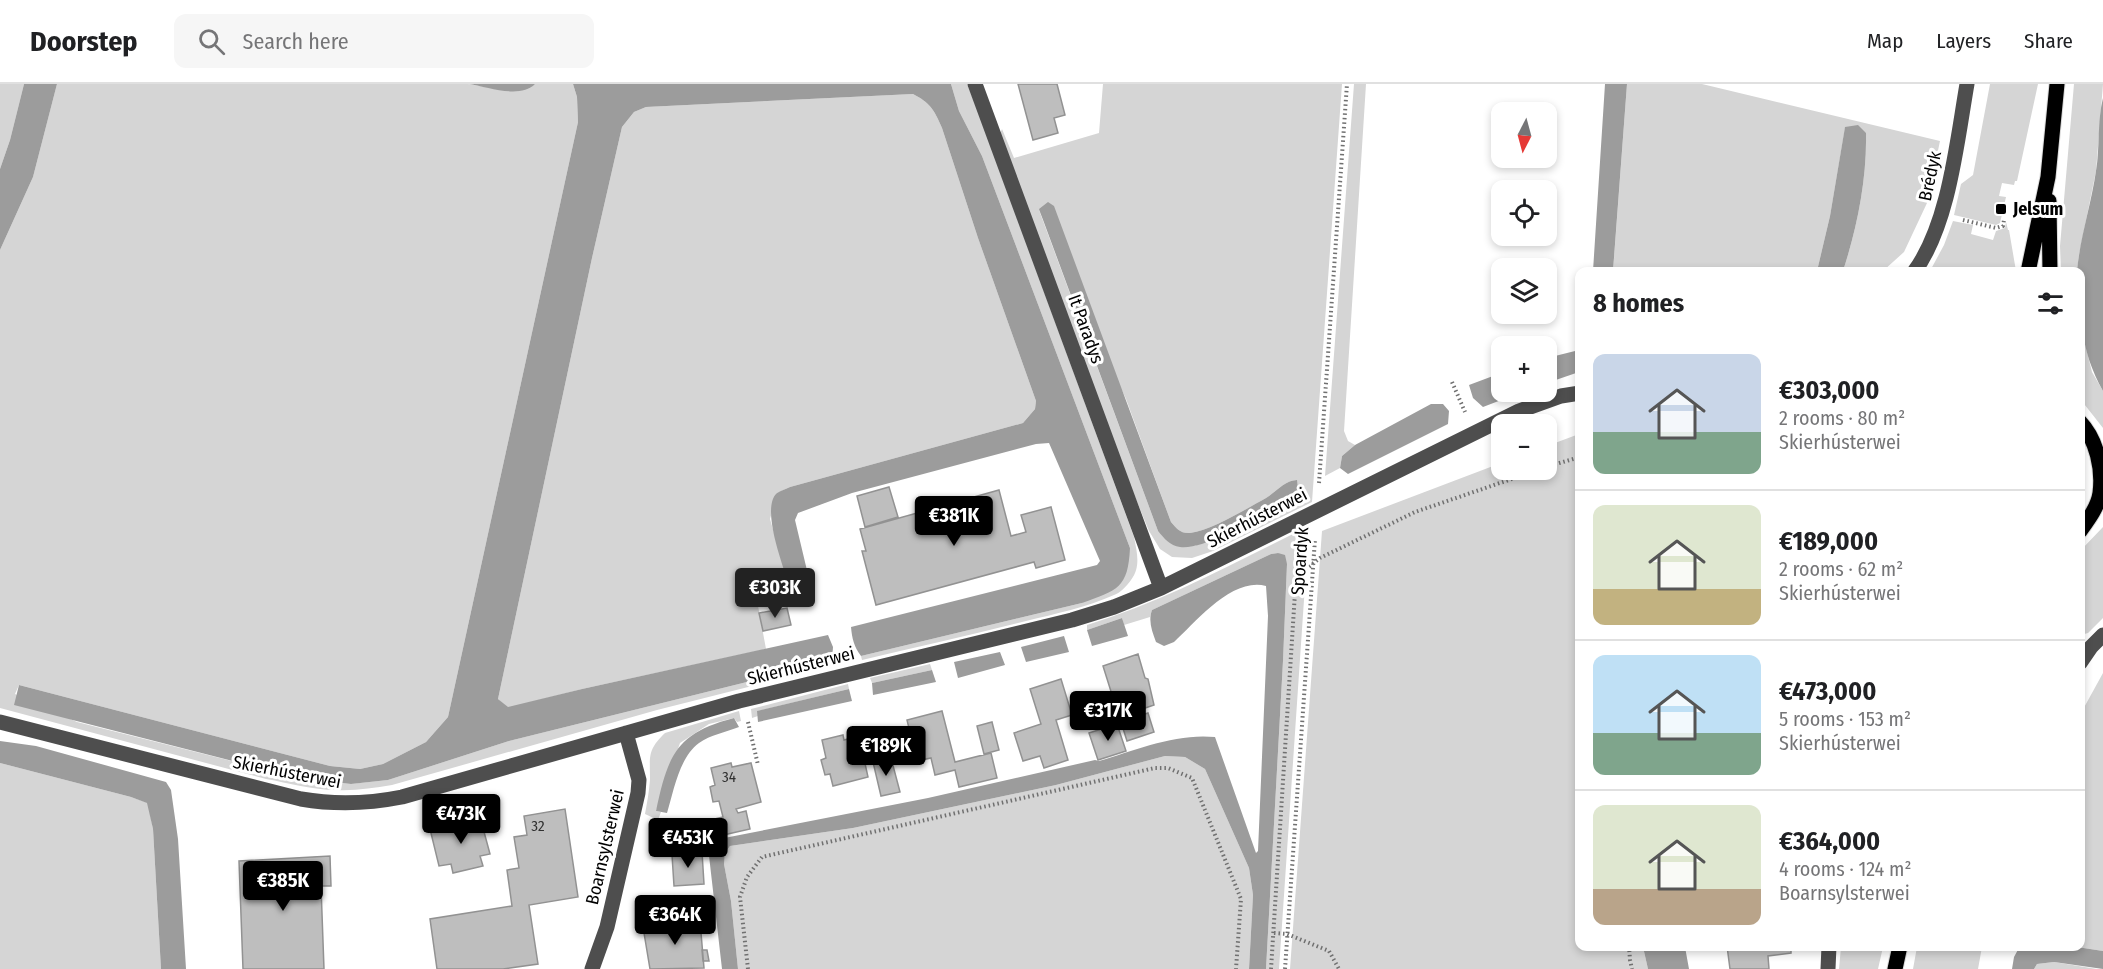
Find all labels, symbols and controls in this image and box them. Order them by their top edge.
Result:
search box [174,14,594,68]
text: Doorstep [30,25,138,58]
icon: search [195,25,228,58]
text: Search here [243,28,349,55]
text: Map [1867,28,1903,54]
text: Layers [1936,28,1991,54]
text: Share [2024,28,2073,54]
north arrow [1491,102,1557,168]
map controls [1491,102,1557,480]
street label: Brédyk [1914,148,1946,203]
button: locate [1491,180,1557,246]
place label: Jelsum [2012,198,2063,220]
marker: Jelsum [1994,202,2008,216]
button: layers [1491,258,1557,324]
icon: filters [2034,287,2067,320]
text: 8 homes [1593,288,1684,319]
street label: It Paradys [1063,291,1109,367]
button: + [1491,336,1557,402]
text: €303,000 [1779,375,1880,406]
icon: home [1641,378,1713,450]
text: 2 rooms · 80 m² [1779,406,1905,430]
button: − [1491,414,1557,480]
text: Skierhústerwei [1779,430,1901,454]
street label: Skierhústerwei [1203,483,1311,553]
pin: €381K [912,496,996,547]
text: €381K [929,503,979,527]
street label: Spoardyk [1287,525,1313,596]
text: €189,000 [1779,526,1878,557]
icon: home [1641,529,1713,601]
text: 2 rooms · 62 m² [1779,557,1903,581]
pin: €303K [733,568,817,619]
text: €303K [749,575,801,599]
text: Skierhústerwei [1779,581,1901,605]
street label: Skierhústerwei [745,642,857,690]
text: €473,000 [1779,676,1876,707]
icon: home [1641,679,1713,751]
pin: €317K [1066,691,1150,742]
text: €317K [1084,698,1132,722]
text: 5 rooms · 153 m² [1779,707,1911,731]
pin: €189K [844,726,928,777]
text: Skierhústerwei [1779,731,1901,755]
text: €189K [861,733,911,757]
street label: Skierhústerwei [231,751,343,793]
house number: 34 [722,768,736,786]
street label: Boarnsylsterwei [581,787,629,907]
pin: €473K [419,794,503,845]
text: €473K [436,801,486,825]
house number: 32 [531,817,545,835]
pin: €453K [646,818,730,869]
text: €453K [663,825,713,849]
text: €364,000 [1779,826,1880,857]
icon: home [1641,829,1713,901]
text: 4 rooms · 124 m² [1779,857,1912,881]
pin: €385K [241,861,325,912]
text: €385K [257,868,309,892]
text: Boarnsylsterwei [1779,881,1910,905]
pin: €364K [633,895,717,946]
text: €364K [649,902,701,926]

